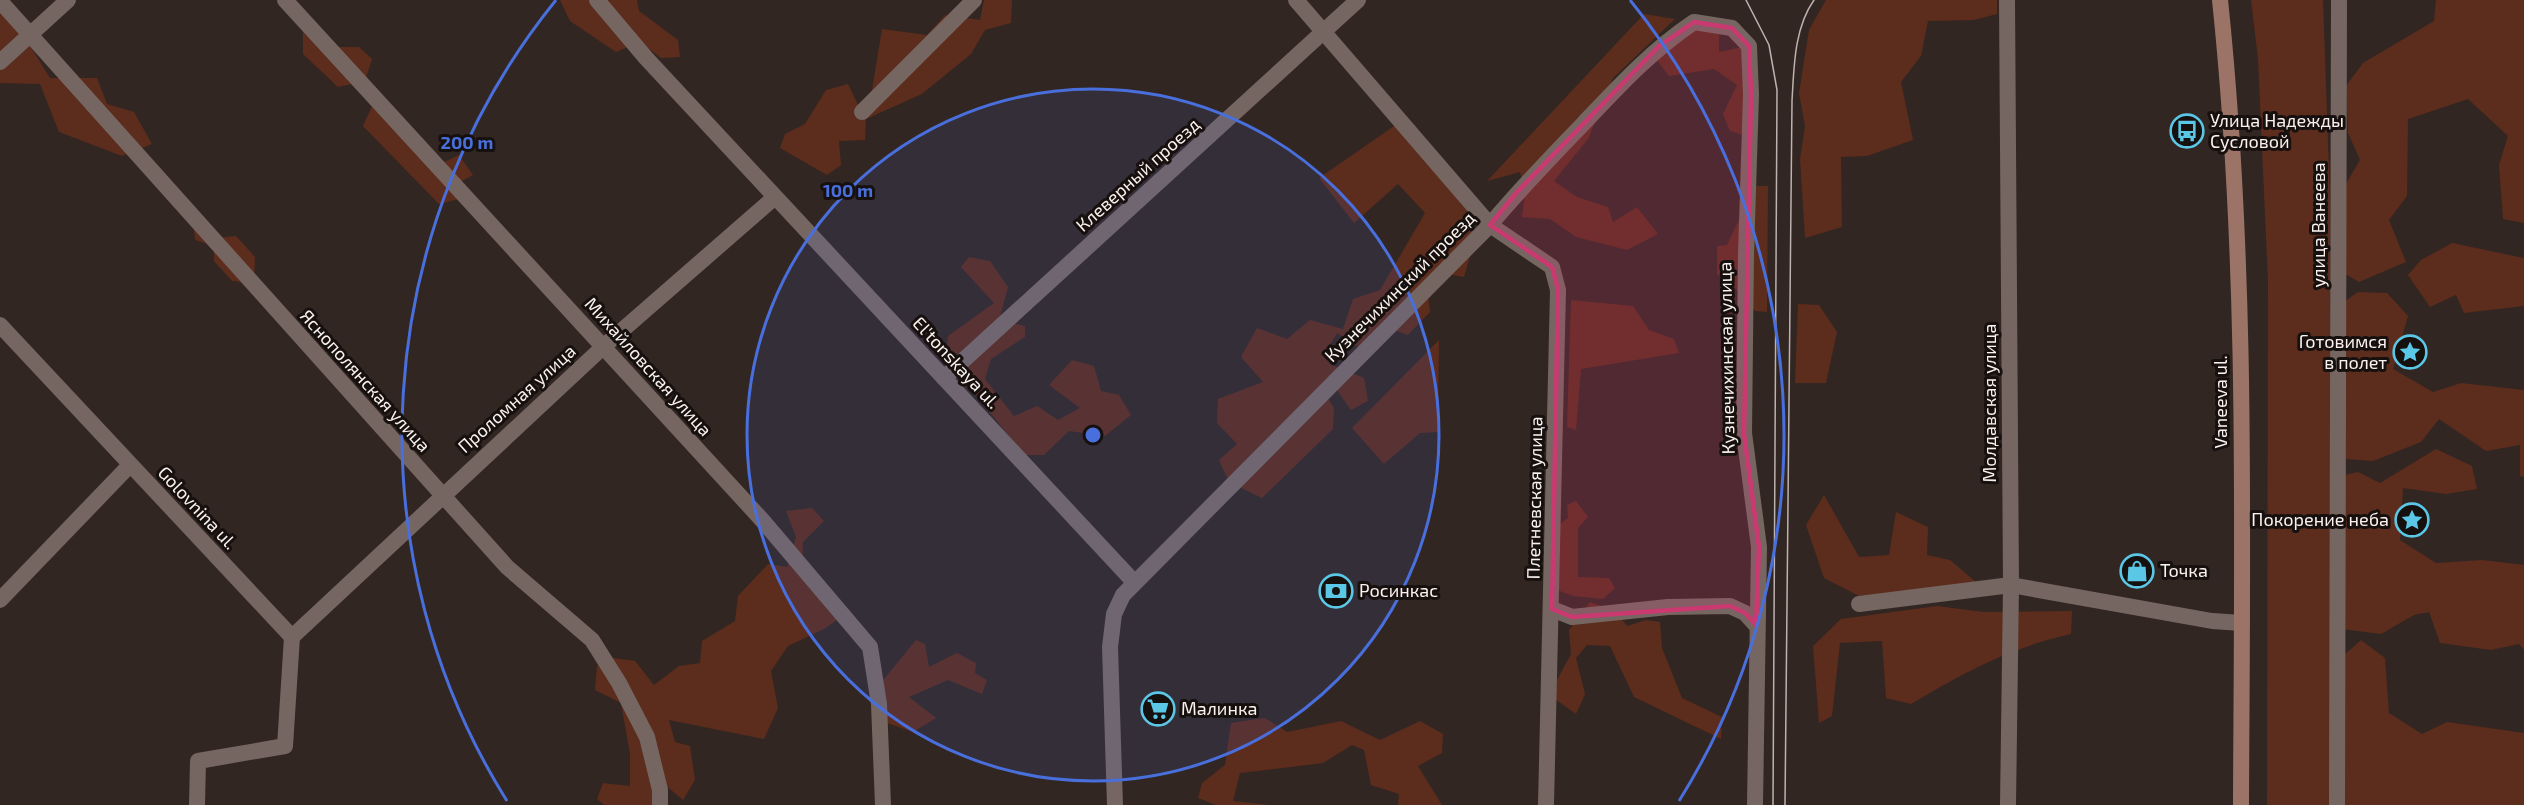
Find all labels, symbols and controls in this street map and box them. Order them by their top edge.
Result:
place label: Улица Надежды Сусловой [2210,109,2344,152]
street label: Клеверный проезд [1071,113,1204,236]
bus stop icon: Улица Надежды Сусловой [2169,113,2205,149]
text: 200 m [441,131,493,153]
street label: улица Ванеева [2307,162,2329,288]
text: 100 m [823,179,873,201]
street label: Кузнечихинский проезд [1319,206,1479,366]
street label: Кузнечихинская улица [1713,262,1739,454]
street label: Михайловская улица [581,292,717,440]
street label: Яснополянская улица [296,305,435,456]
street label: El'tonskaya ul. [909,312,1005,413]
street label: Молдавская улица [1978,324,2000,483]
place label: Готовимся в полет [2299,330,2387,373]
place icon: Готовимся в полет [2392,334,2428,370]
street label: Проломная улица [453,340,580,457]
street label: Vaneeva ul. [2209,355,2231,449]
street label: Плетневская улица [1522,416,1546,580]
centre of rings [1083,425,1103,445]
street label: Golovnina ul. [154,461,242,553]
place icon: Покорение неба [2394,502,2430,538]
place label: Покорение неба [2251,508,2389,530]
shop icon: Точка [2119,553,2155,589]
place label: Точка [2160,559,2208,581]
bank icon: Росинкас [1318,573,1354,609]
place label: Росинкас [1359,579,1438,601]
supermarket icon: Малинка [1140,691,1176,727]
place label: Малинка [1181,697,1257,719]

